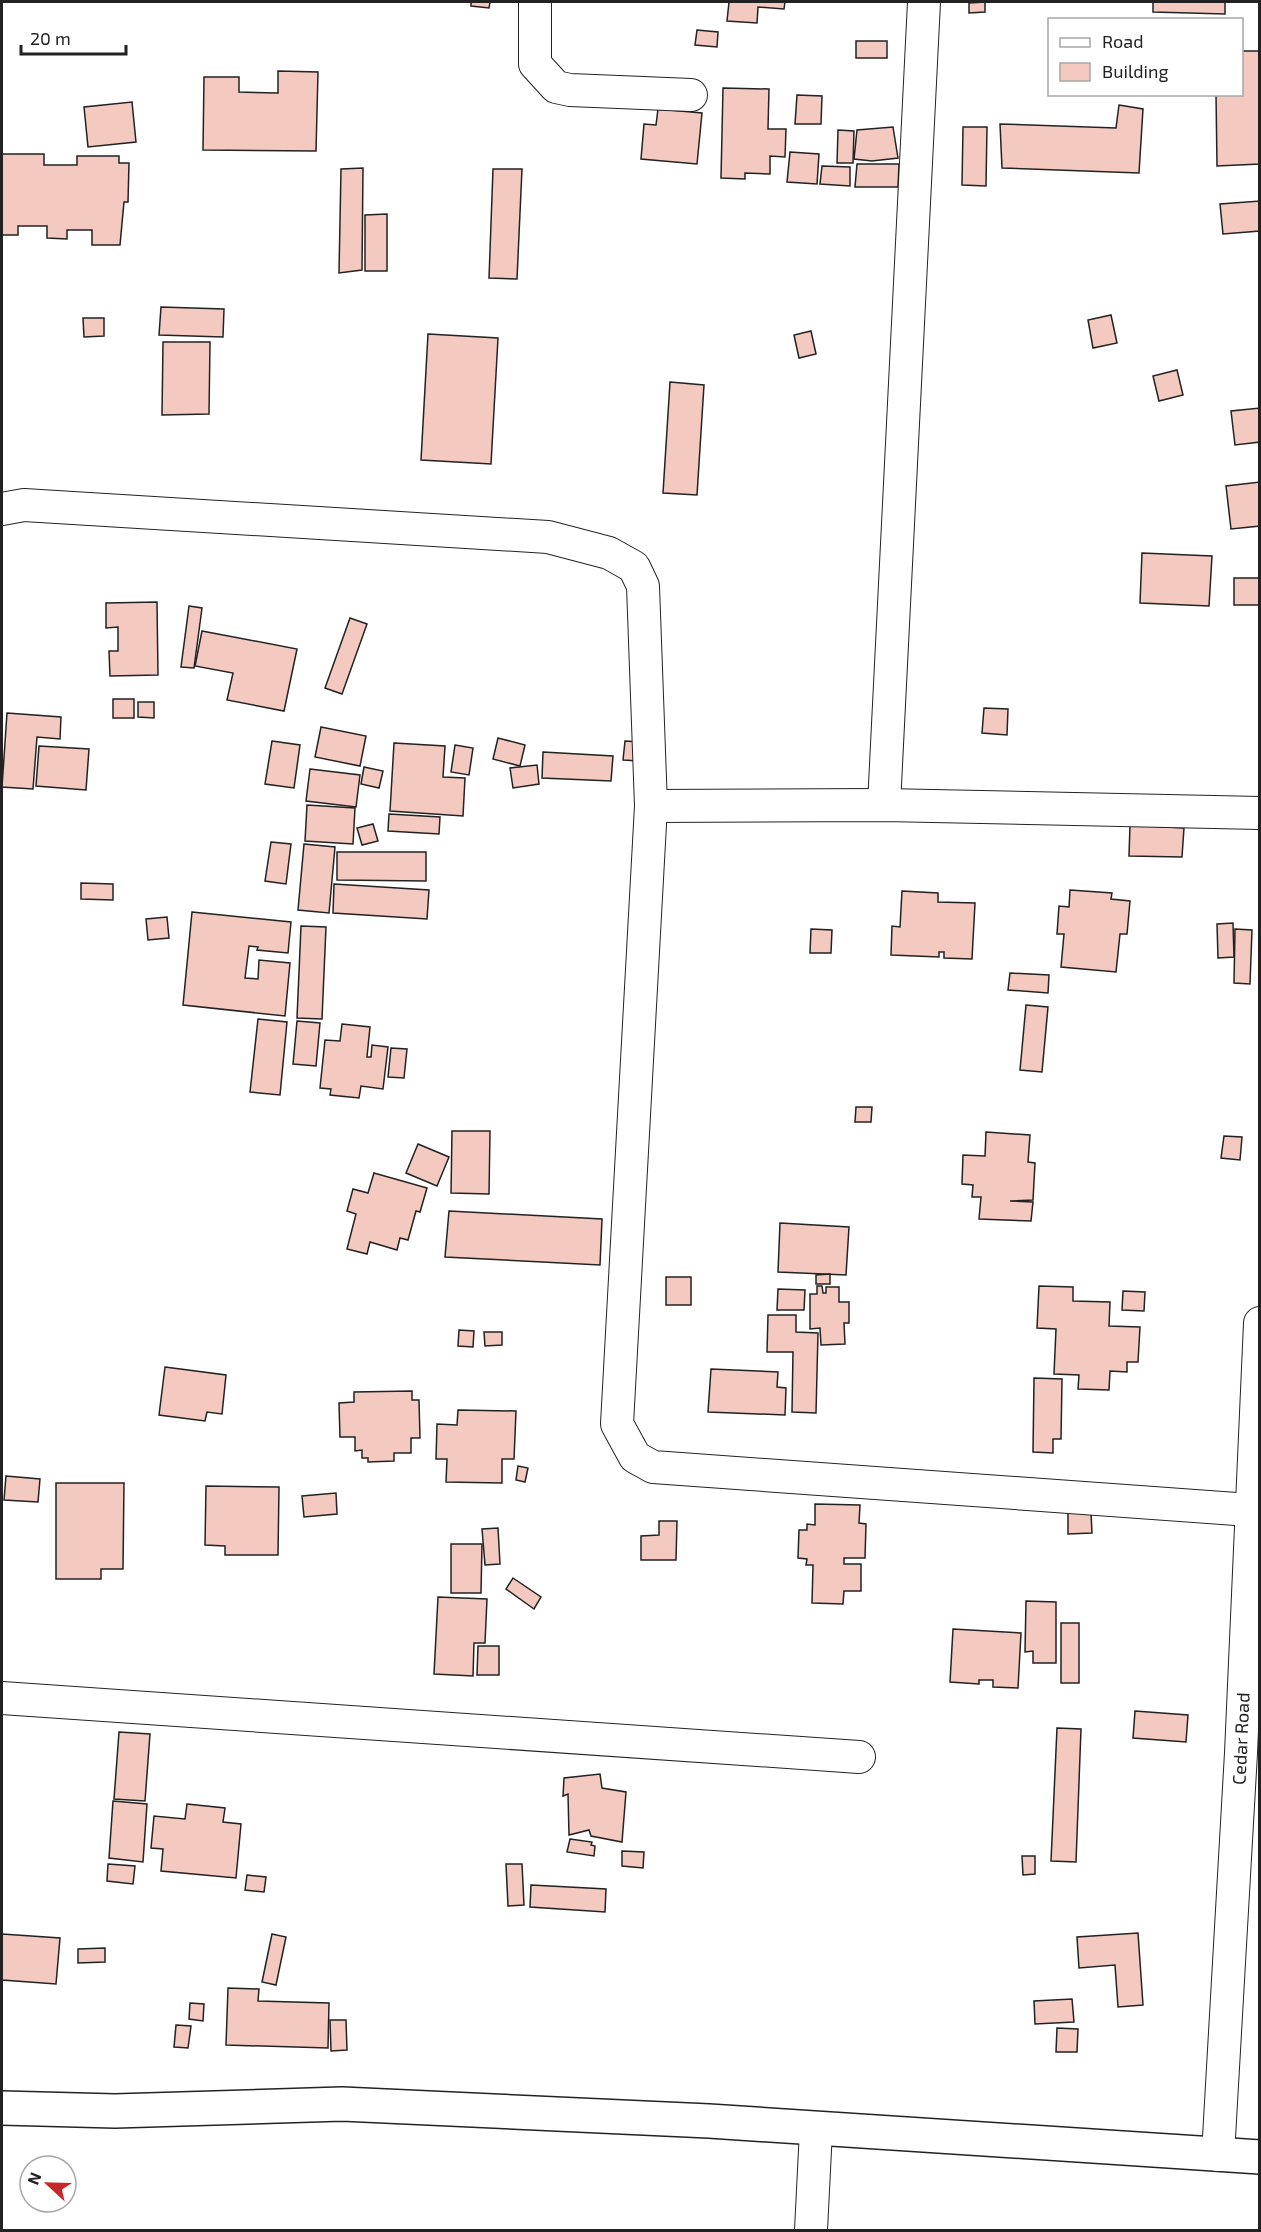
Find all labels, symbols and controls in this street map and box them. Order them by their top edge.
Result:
scale bar [21,18,126,56]
legend [1048,18,1243,96]
text: 20 m [30,27,71,49]
text: Road [1102,30,1143,52]
text: Building [1102,60,1169,82]
street label: Cedar Road [1227,1692,1254,1785]
north arrow [18,2154,78,2214]
text: N [23,2169,45,2187]

